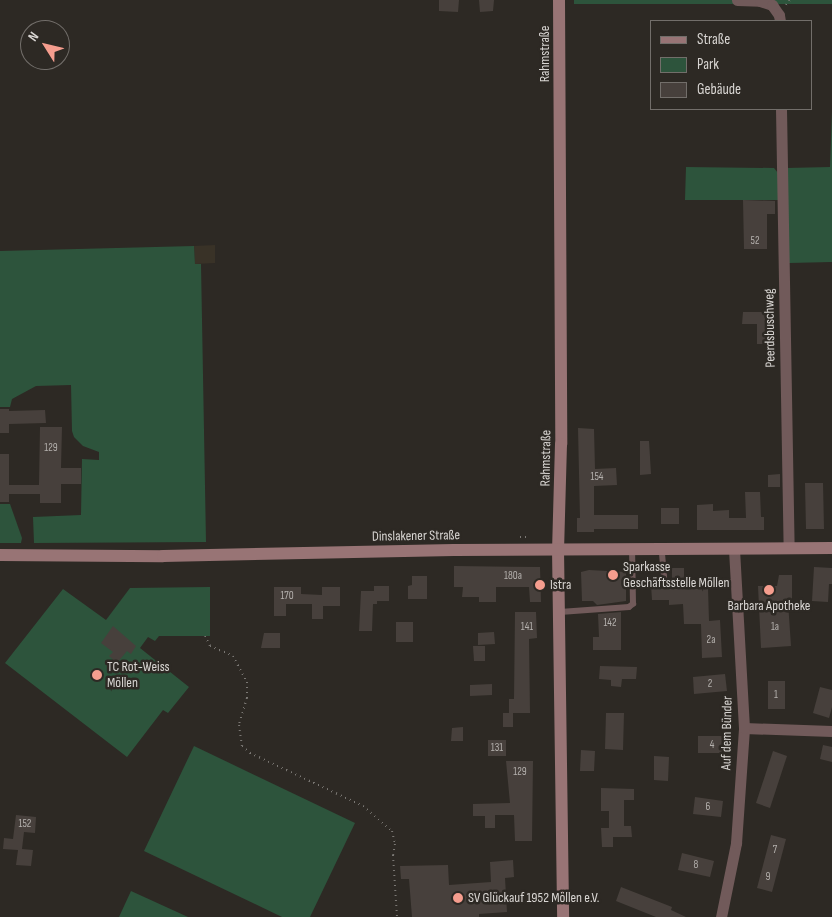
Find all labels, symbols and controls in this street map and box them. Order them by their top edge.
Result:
north arrow [20,20,70,70]
legend [650,20,812,110]
street label: Rahmstraße [537,26,553,82]
text: N [24,28,42,45]
text: Straße [697,30,730,49]
text: Park [697,55,719,74]
text: Gebäude [697,80,741,99]
house number: 52 [751,234,759,248]
street label: Peerdsbuschweg [761,288,779,368]
street label: Rahmstraße [537,430,555,486]
house number: 129 [44,441,58,455]
house number: 154 [591,470,603,484]
street label: Dinslakener Straße [372,527,460,545]
place label: Sparkasse Geschäftsstelle Möllen [623,559,730,592]
house number: 180a [504,569,522,583]
marker: Sparkasse Geschäftsstelle Möllen [607,569,619,581]
place label: Istra [550,577,571,593]
marker: Istra [534,579,546,591]
marker: Barbara Apotheke [763,584,775,596]
house number: 170 [280,589,294,603]
place label: Barbara Apotheke [728,598,810,614]
house number: 142 [603,616,617,630]
house number: 141 [521,620,533,634]
house number: 1a [771,620,779,634]
house number: 2a [707,633,715,647]
place label: TC Rot-Weiss Möllen [107,659,170,692]
marker: TC Rot-Weiss Möllen [91,669,103,681]
house number: 2 [708,677,712,691]
house number: 1 [774,688,778,702]
street label: Auf dem Bünder [718,696,736,770]
house number: 4 [710,738,714,752]
house number: 131 [491,741,503,755]
house number: 129 [513,765,527,779]
house number: 6 [706,800,710,814]
house number: 152 [19,817,31,831]
house number: 7 [773,843,777,857]
house number: 8 [694,858,698,872]
house number: 9 [766,870,770,884]
place label: SV Glückauf 1952 Möllen e.V. [468,890,599,906]
marker: SV Glückauf 1952 Möllen e.V. [452,892,464,904]

